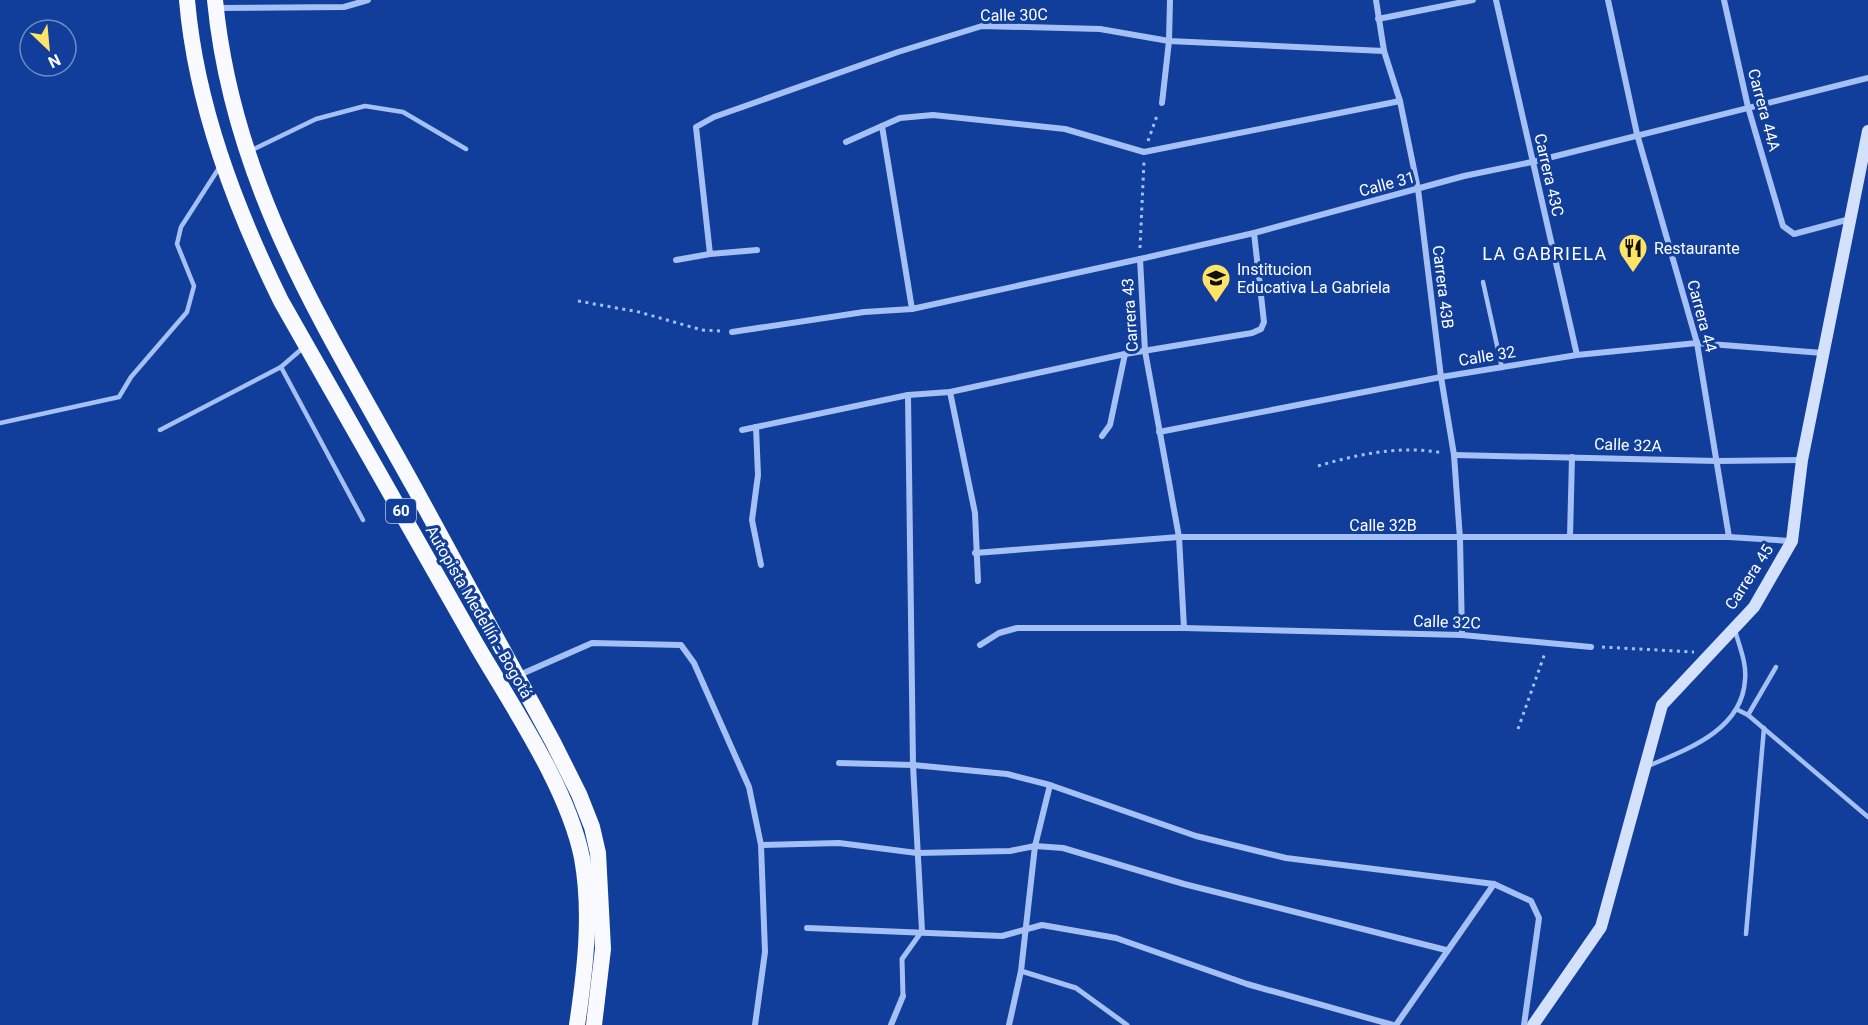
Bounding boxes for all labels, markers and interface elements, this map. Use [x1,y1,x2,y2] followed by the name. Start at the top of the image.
[980,5,1048,25] street label: Calle 30C
[18,18,78,78] north arrow
[45,50,64,72] text: N
[1744,67,1784,154] street label: Carrera 44A
[1530,132,1568,218] street label: Carrera 43C
[1357,167,1417,201] street label: Calle 31
[1617,232,1649,274] restaurant icon: Restaurante
[1654,239,1740,258] place label: Restaurante
[1482,243,1608,264] district label: LA GABRIELA
[1428,244,1458,330] street label: Carrera 43B
[1237,260,1391,297] place label: Institucion Educativa La Gabriela
[1200,262,1232,304] school or university icon: Institucion Educativa La Gabriela
[1118,277,1142,353] street label: Carrera 43
[1683,278,1721,354] street label: Carrera 44
[1457,342,1517,370] street label: Calle 32
[1594,434,1663,456] street label: Calle 32A
[386,499,416,523] road number: 60
[1349,516,1417,535] street label: Calle 32B
[422,522,536,702] street label: Autopista Medellín - Bogotá
[1721,541,1777,613] street label: Carrera 45
[1413,611,1481,633] street label: Calle 32C

